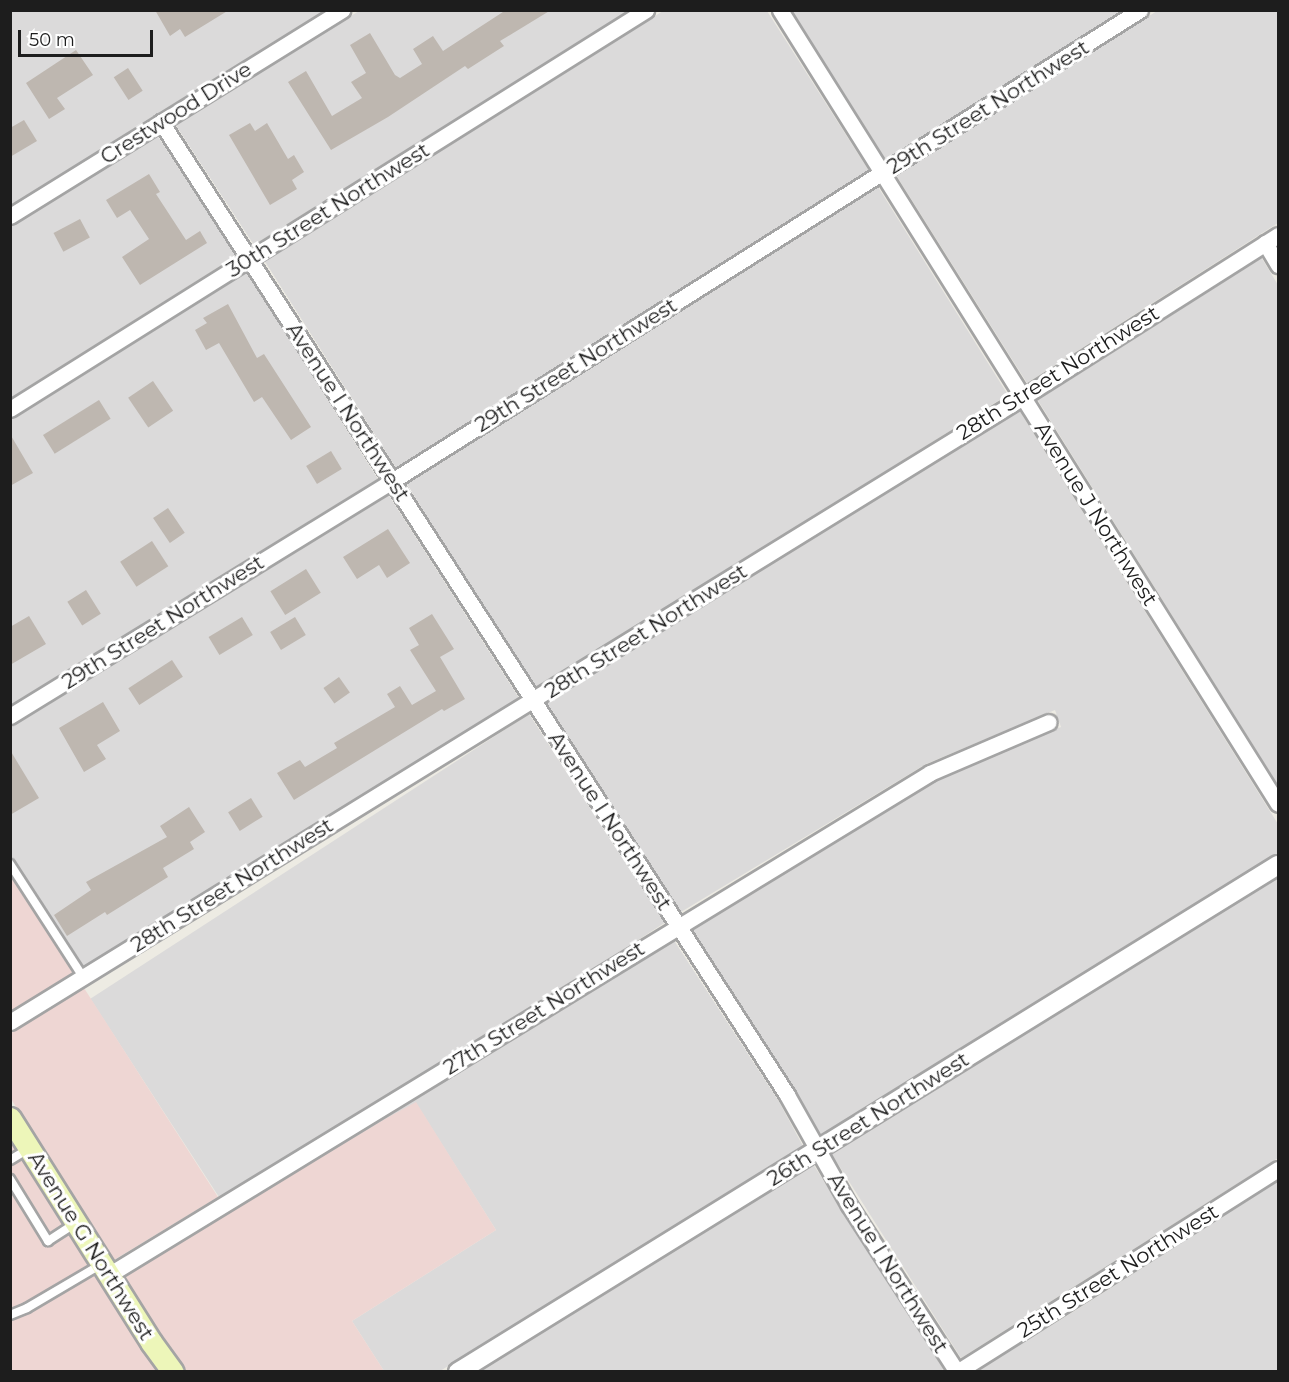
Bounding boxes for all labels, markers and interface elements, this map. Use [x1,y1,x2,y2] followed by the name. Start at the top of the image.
[21,18,156,56] scale bar
[29,29,75,51] text: 50 m
[882,35,1094,179] street label: 29th Street Northwest
[96,56,256,170] street label: Crestwood Drive
[222,137,434,283] street label: 30th Street Northwest
[470,293,682,437] street label: 29th Street Northwest
[952,300,1164,446] street label: 28th Street Northwest
[281,318,415,506] street label: Avenue I Northwest
[1029,417,1163,611] street label: Avenue J Northwest
[57,550,269,694] street label: 29th Street Northwest
[540,558,752,704] street label: 28th Street Northwest
[543,727,677,915] street label: Avenue I Northwest
[126,812,338,958] street label: 28th Street Northwest
[439,936,649,1080] street label: 27th Street Northwest
[763,1047,973,1191] street label: 26th Street Northwest
[23,1147,159,1345] street label: Avenue G Northwest
[822,1168,954,1358] street label: Avenue I Northwest
[1013,1199,1223,1343] street label: 25th Street Northwest

